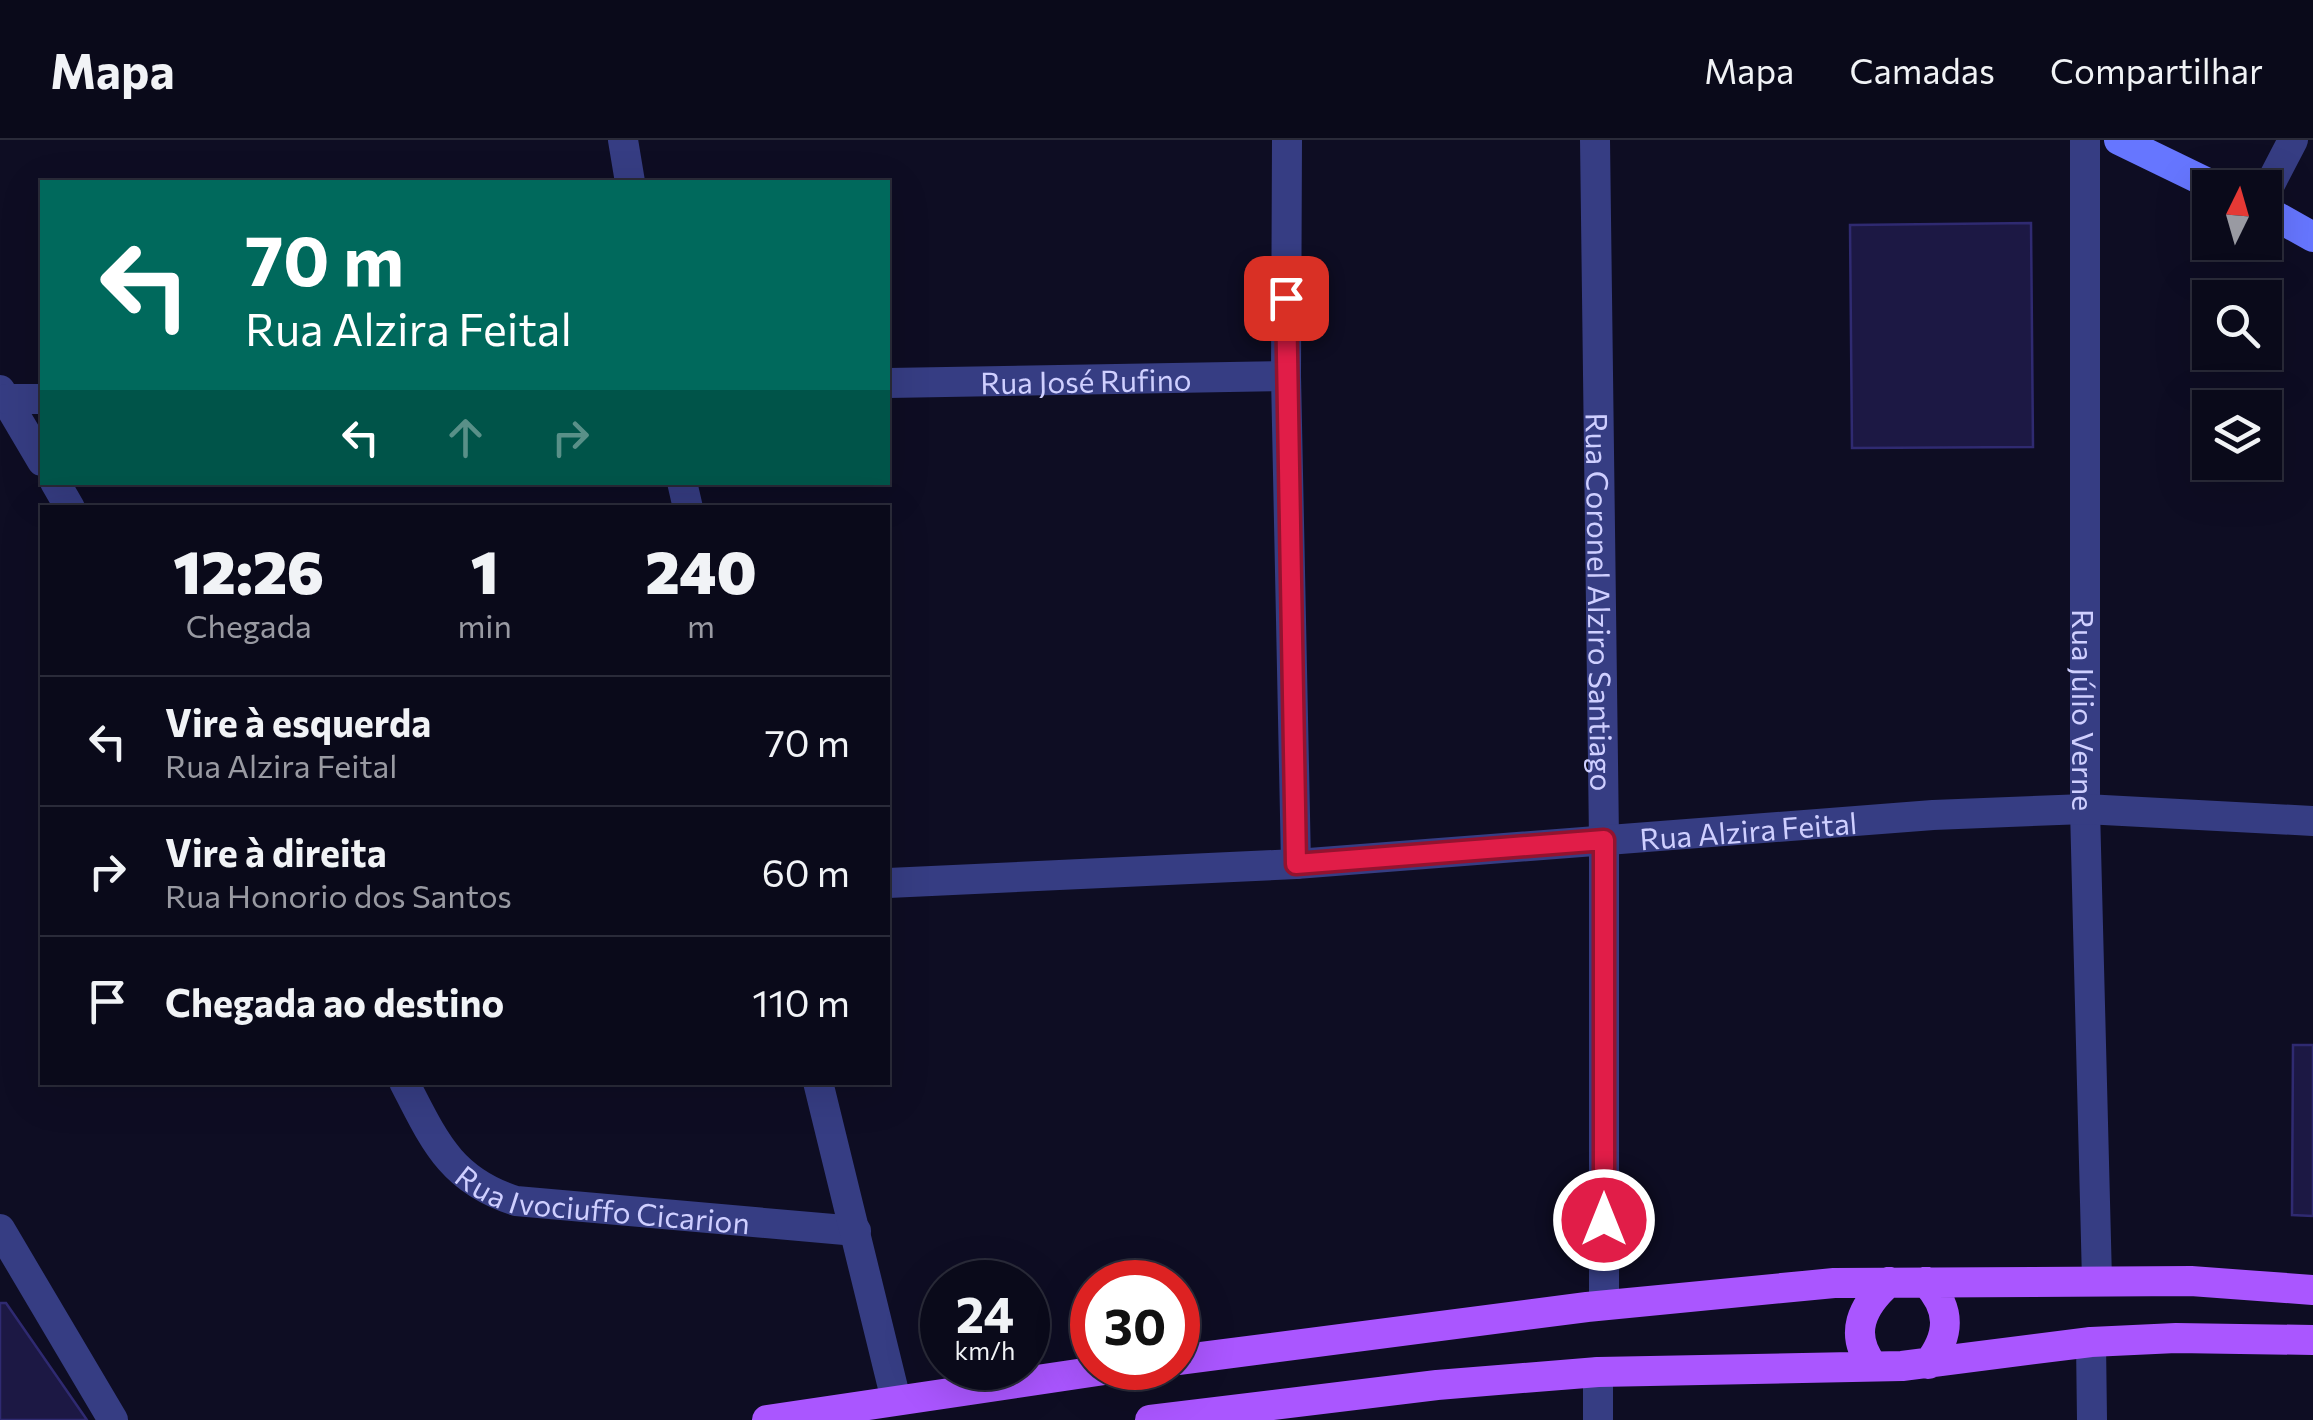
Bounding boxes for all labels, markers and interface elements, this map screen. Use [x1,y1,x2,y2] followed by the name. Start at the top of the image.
[50,40,175,99] text: Mapa
[1704,48,1794,91] text: Mapa
[1849,48,1995,91] text: Camadas
[2050,48,2263,91] text: Compartilhar
[2192,170,2282,260] north arrow
[2192,170,2282,480] map controls
[245,215,404,300] text: 70 m
[80,220,210,350] icon: left
[1244,256,1329,341] pin
[1259,271,1314,326] icon: arrive
[2192,280,2282,370] button: search
[245,300,572,355] text: Rua Alzira Feital
[980,359,1192,400] street label: Rua José Rufino
[2192,390,2282,480] button: layers
[333,410,388,465] icon: left
[438,410,493,465] icon: ahead
[543,410,598,465] icon: right
[1580,412,1622,792] street label: Rua Coronel Alziro Santiago
[173,533,324,606] text: 12:26
[471,533,499,606] text: 1
[645,533,757,606] text: 240
[186,605,312,645] text: Chegada
[457,605,512,645] text: min
[687,605,715,645] text: m
[2067,609,2104,811] street label: Rua Júlio Verne
[165,698,431,745] text: Vire à esquerda
[80,714,135,769] icon: left
[765,718,850,765] text: 70 m
[165,745,397,785] text: Rua Alzira Feital
[1638,802,1858,856] street label: Rua Alzira Feital
[165,828,387,875] text: Vire à direita
[80,844,135,899] icon: right
[762,848,850,895] text: 60 m
[165,875,512,915] text: Rua Honorio dos Santos
[80,974,135,1029] icon: arrive
[165,978,504,1025] text: Chegada ao destino
[752,978,850,1025] text: 110 m
[449,1156,752,1240] street label: Rua Ivociuffo Cicarion
[1552,1168,1656,1272] position arrow
[1070,1260,1200,1390] speed limit sign: 30
[956,1282,1014,1343] text: 24
[955,1335,1015,1365] text: km/h

